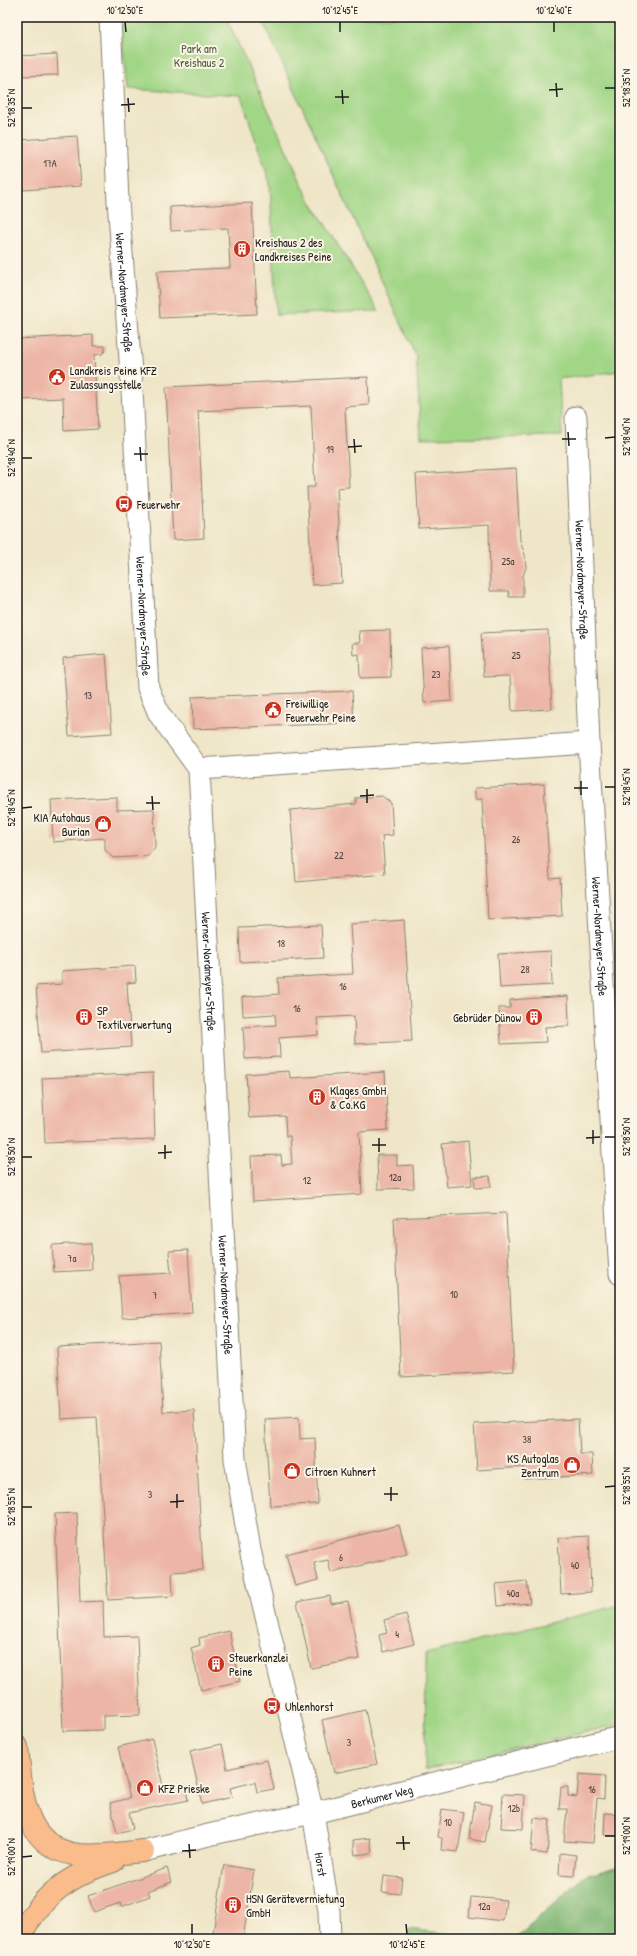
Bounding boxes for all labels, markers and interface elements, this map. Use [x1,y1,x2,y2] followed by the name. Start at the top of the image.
[107,4,144,17] text: 10°12'50"E
[322,4,358,17] text: 10°12'45"E
[536,4,573,17] text: 10°12'40"E
[174,40,225,71] park label: Park am Kreishaus 2
[620,69,633,107] text: 52°18'35"N
[5,89,18,127] text: 52°18'35"N
[43,157,57,170] house number: 17A
[112,232,138,353] street label: Werner-Nordmeyer-Straße
[255,234,332,265] place label: Kreishaus 2 des Landkreises Peine
[232,239,252,259] building icon: Kreishaus 2 des Landkreises Peine
[70,362,157,393] place label: Landkreis Peine KFZ Zulassungsstelle
[47,367,67,387] public building icon: Landkreis Peine KFZ Zulassungsstelle
[620,418,633,456] text: 52°18'40"N
[5,439,18,477] text: 52°18'40"N
[326,443,334,456] house number: 19
[114,494,134,514] bus stop icon: Feuerwehr
[136,496,181,513] place label: Feuerwehr
[572,520,593,640] street label: Werner-Nordmeyer-Straße
[502,555,514,568] house number: 25a
[132,556,156,676] street label: Werner-Nordmeyer-Straße
[512,649,521,662] house number: 25
[431,668,441,681] house number: 23
[84,689,93,702] house number: 13
[285,695,356,726] place label: Freiwillige Feuerwehr Peine
[263,700,283,720] public building icon: Freiwillige Feuerwehr Peine
[620,768,633,806] text: 52°18'45"N
[5,789,18,827] text: 52°18'45"N
[34,809,90,840] place label: KIA Autohaus Burian
[93,814,113,834] shop icon: KIA Autohaus Burian
[512,833,520,846] house number: 26
[334,849,344,862] house number: 22
[588,876,612,997] street label: Werner-Nordmeyer-Straße
[198,911,221,1032] street label: Werner-Nordmeyer-Straße
[277,937,285,950] house number: 18
[520,963,530,976] house number: 28
[339,980,347,993] house number: 16
[97,1002,172,1033] place label: SP Textilverwertung
[293,1002,301,1015] house number: 16
[74,1007,94,1027] building icon: SP Textilverwertung
[524,1007,544,1027] building icon: Gebrüder Dünow
[453,1009,521,1026] place label: Gebrüder Dünow
[330,1082,387,1113] place label: Klages GmbH & Co.KG
[307,1087,327,1107] building icon: Klages GmbH & Co.KG
[620,1118,633,1156] text: 52°18'50"N
[5,1138,18,1176] text: 52°18'50"N
[389,1171,401,1184] house number: 12a
[303,1174,311,1187] house number: 12
[215,1235,238,1355] street label: Werner-Nordmeyer-Straße
[68,1252,77,1265] house number: 7a
[450,1288,459,1301] house number: 10
[153,1289,158,1302] house number: 7
[523,1433,531,1446] house number: 38
[507,1450,559,1481] place label: KS Autoglas Zentrum
[562,1455,582,1475] shop icon: KS Autoglas Zentrum
[282,1461,302,1481] shop icon: Citroen Kuhnert
[305,1463,377,1480] place label: Citroen Kuhnert
[620,1467,633,1505] text: 52°18'55"N
[5,1488,18,1526] text: 52°18'55"N
[148,1488,153,1501] house number: 3
[339,1551,343,1564] house number: 6
[571,1559,580,1572] house number: 40
[507,1587,519,1600] house number: 40a
[395,1628,399,1641] house number: 4
[229,1649,289,1680] place label: Steuerkanzlei Peine
[206,1654,226,1674] building icon: Steuerkanzlei Peine
[262,1696,282,1716] bus stop icon: Uhlenhorst
[285,1698,334,1715] place label: Uhlenhorst
[347,1736,352,1749] house number: 3
[135,1778,155,1798] shop icon: KFZ Prieske
[158,1780,210,1797] place label: KFZ Prieske
[349,1780,414,1812] street label: Berkumer Weg
[588,1783,596,1796] house number: 16
[508,1802,520,1815] house number: 12b
[444,1816,453,1829] house number: 10
[620,1817,633,1855] text: 52°19'00"N
[5,1838,18,1876] text: 52°19'00"N
[311,1851,332,1878] street label: Horst
[246,1890,345,1921] place label: HSN Gerätevermietung GmbH
[223,1895,243,1915] building icon: HSN Gerätevermietung GmbH
[478,1900,490,1913] house number: 12a
[174,1938,211,1951] text: 10°12'50"E
[389,1938,425,1951] text: 10°12'45"E

